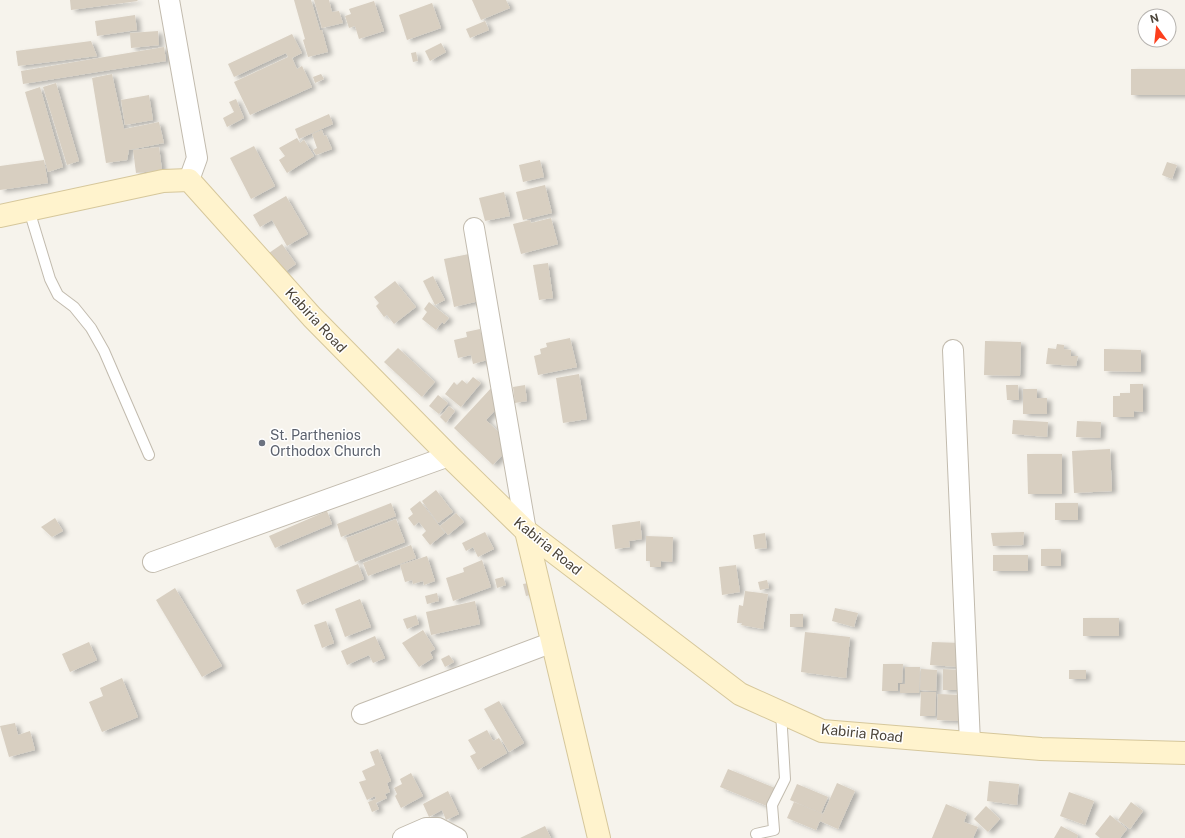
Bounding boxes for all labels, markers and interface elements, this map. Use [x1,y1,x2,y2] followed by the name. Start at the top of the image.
[1137,8,1177,48] north arrow
[1149,11,1160,25] text: N
[282,284,350,356] street label: Kabiria Road
[270,427,381,459] place label: St. Parthenios Orthodox Church
[257,438,267,448] marker: St. Parthenios Orthodox Church
[511,514,585,578] street label: Kabiria Road
[820,721,904,745] street label: Kabiria Road

